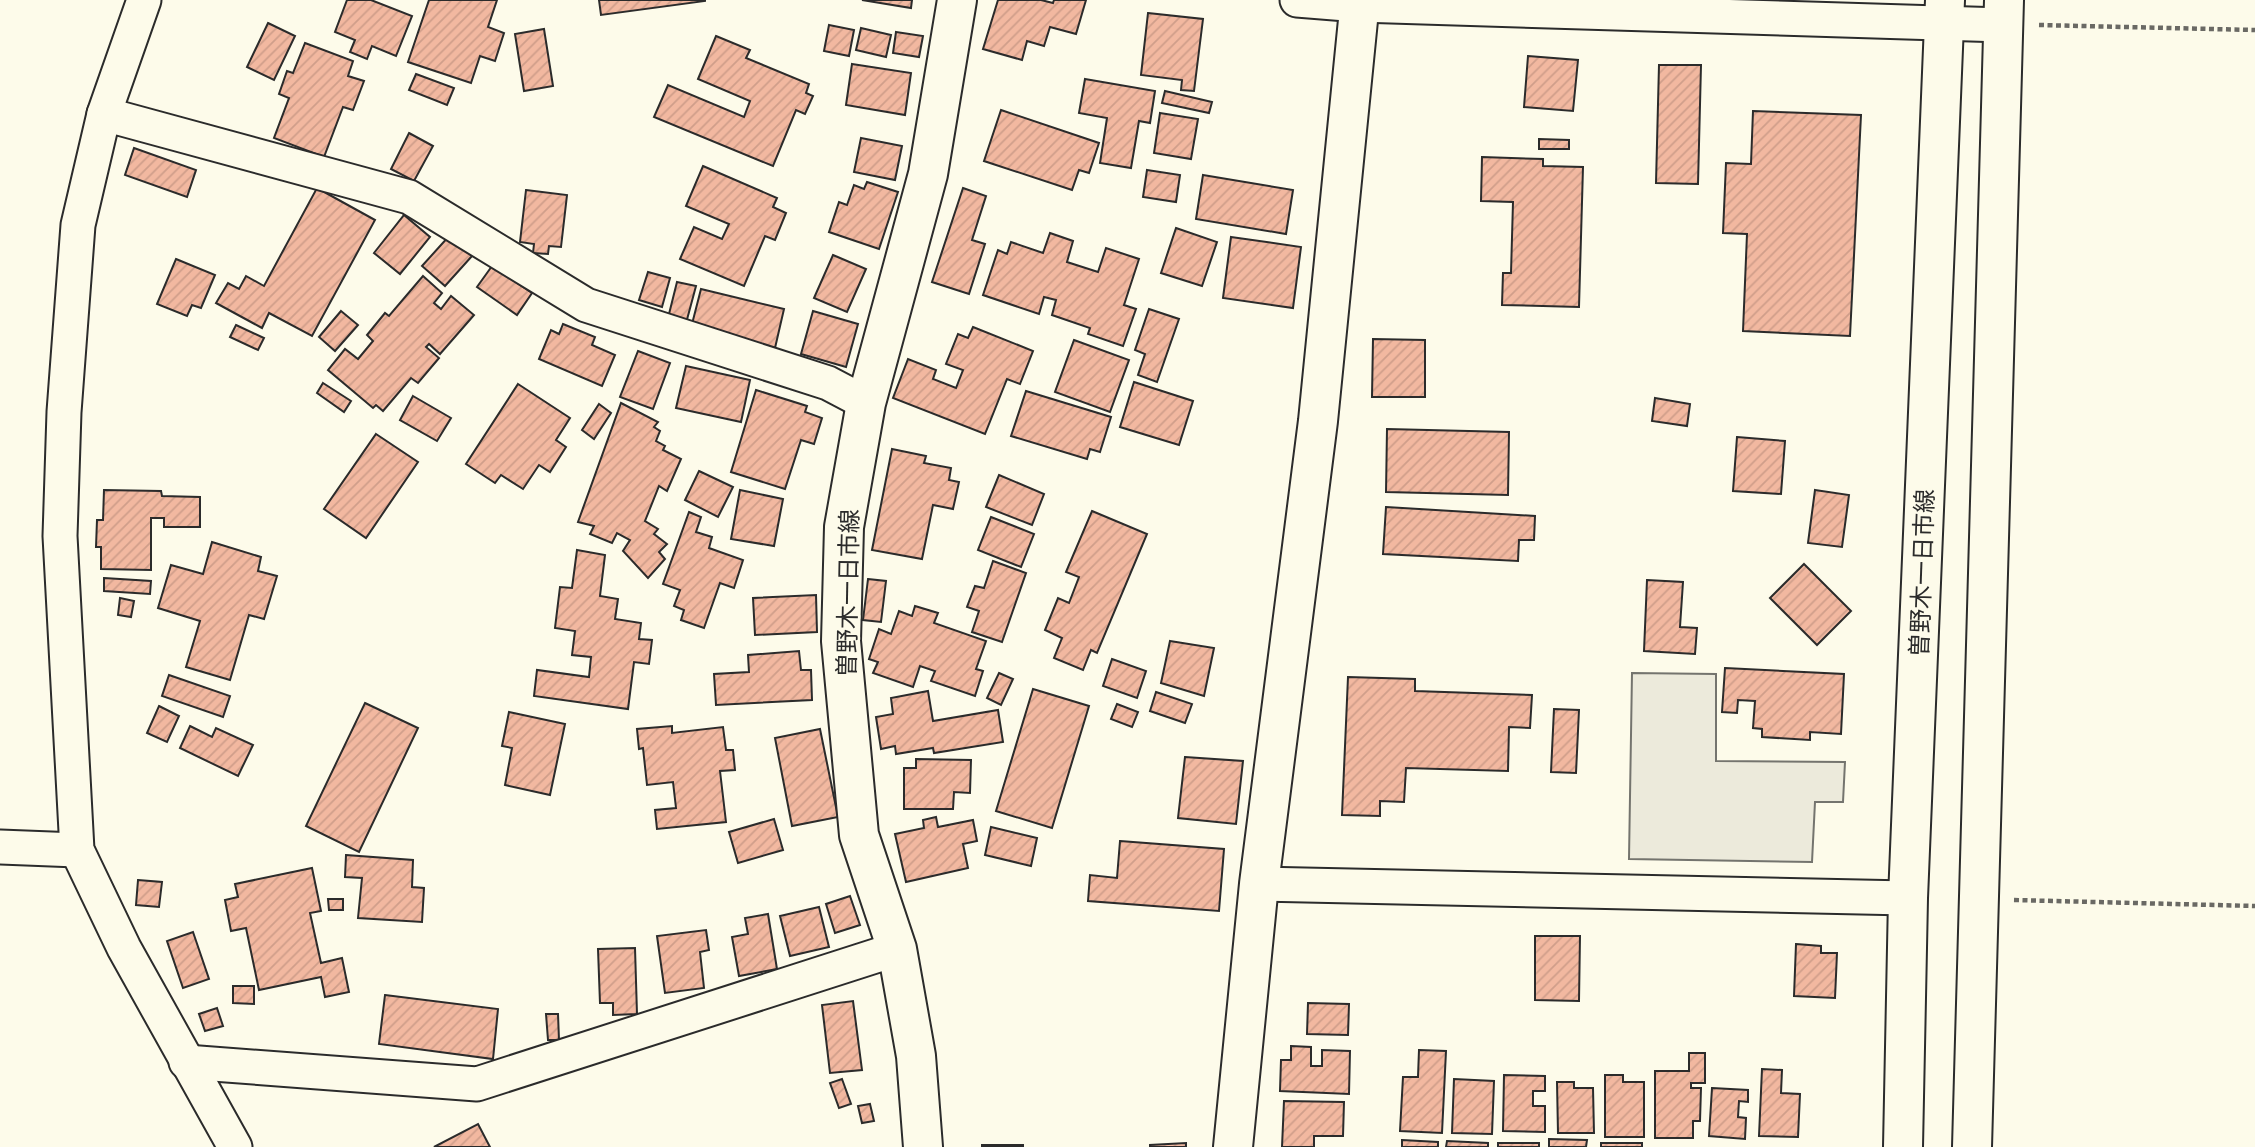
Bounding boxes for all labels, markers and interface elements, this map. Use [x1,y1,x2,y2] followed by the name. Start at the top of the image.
[1902,488,1940,658] street label: 曽野木一日市線
[829,509,865,677] street label: 曽野木一日市線

